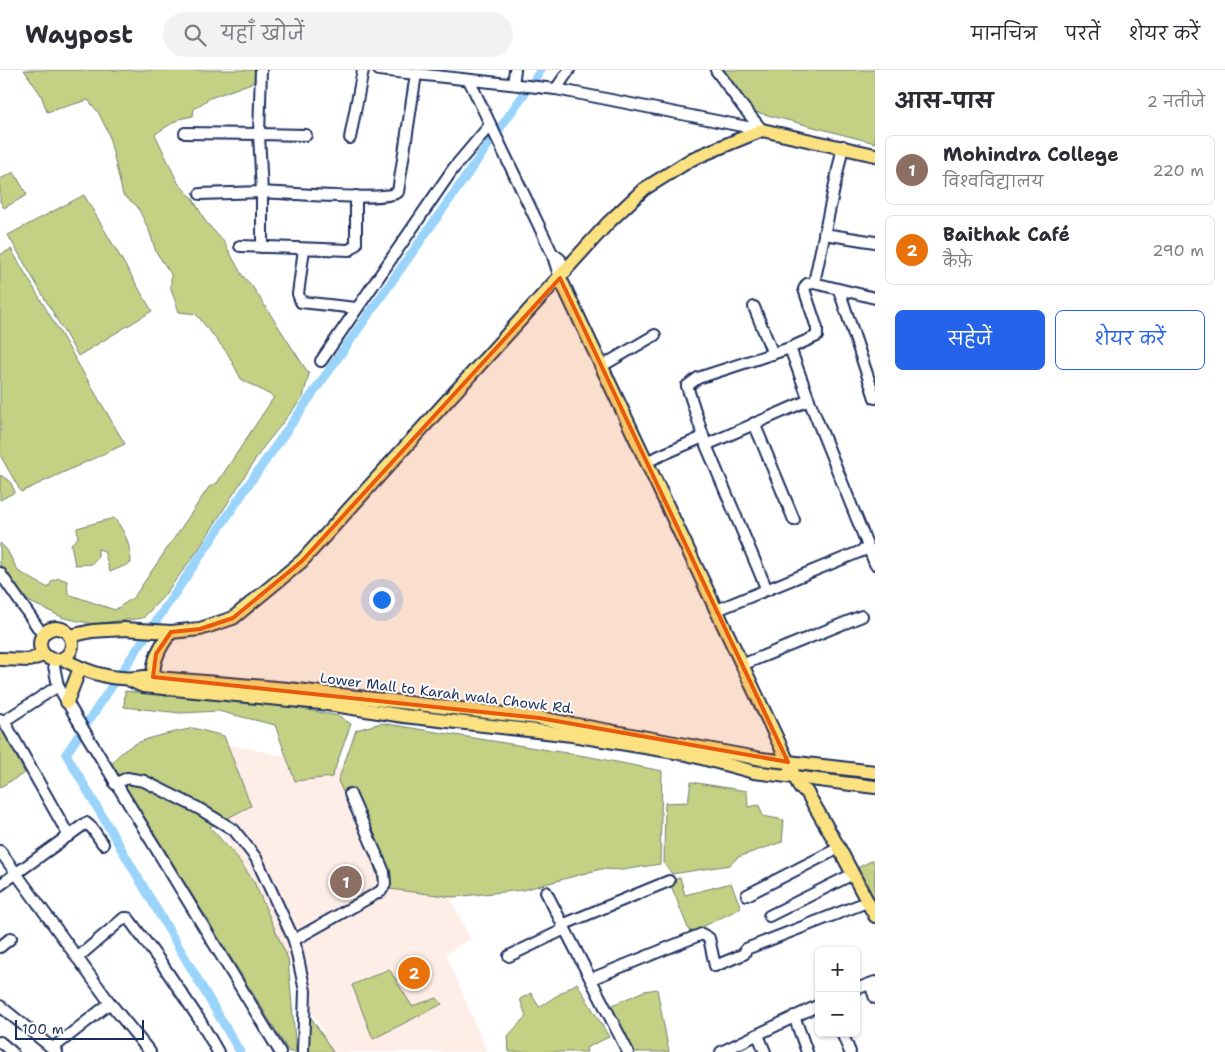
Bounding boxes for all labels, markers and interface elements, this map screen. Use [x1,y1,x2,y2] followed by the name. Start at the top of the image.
[163,12,513,57] search box
[25,19,133,51] text: Waypost
[181,21,209,49] icon: search
[221,21,304,46] text: यहाँ खोजें
[971,22,1037,46] text: मानचित्र
[1065,22,1100,46] text: परतें
[1128,22,1200,46] text: शेयर करें
[895,87,993,115] text: आस-पास
[1147,91,1205,112] text: 2 नतीजे
[943,142,1119,167] text: Mohindra College
[908,160,916,181] text: 1
[1152,160,1204,181] text: 220 m
[943,171,1043,192] text: विश्वविद्यालय
[943,222,1070,247] text: Baithak Café
[906,240,918,261] text: 2
[1152,240,1204,261] text: 290 m
[943,251,972,272] text: कैफ़े
[895,310,1045,370] button: सहेजें
[1055,310,1205,370] button: शेयर करें
[369,587,395,613] your location
[319,668,575,718] street label: Lower Mall to Karah wala Chowk Rd.
[330,863,362,901] pin: 1
[815,947,860,1037] map controls
[815,947,860,992] button: +
[398,954,430,992] pin: 2
[815,992,860,1037] button: −
[15,1017,144,1040] scale bar
[22,1020,64,1038] text: 100 m

